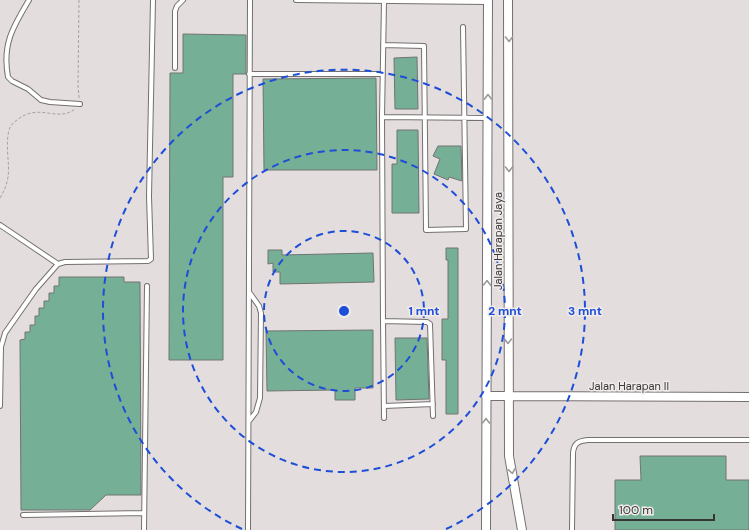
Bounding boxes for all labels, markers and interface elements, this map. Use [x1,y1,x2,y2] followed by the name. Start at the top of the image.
[505,36,513,42] one-way arrow
[484,94,493,100] one-way arrow
[505,166,514,172] one-way arrow
[491,192,505,290] street label: Jalan Harapan Jaya
[483,280,491,286] one-way arrow
[408,303,440,319] text: 1 mnt
[488,303,522,319] text: 2 mnt
[568,303,602,319] text: 3 mnt
[337,304,351,318] centre of rings
[504,338,512,344] one-way arrow
[589,379,669,393] street label: Jalan Harapan II
[482,418,490,424] one-way arrow
[507,468,516,474] one-way arrow
[613,496,714,522] scale bar
[619,502,653,518] text: 100 m

